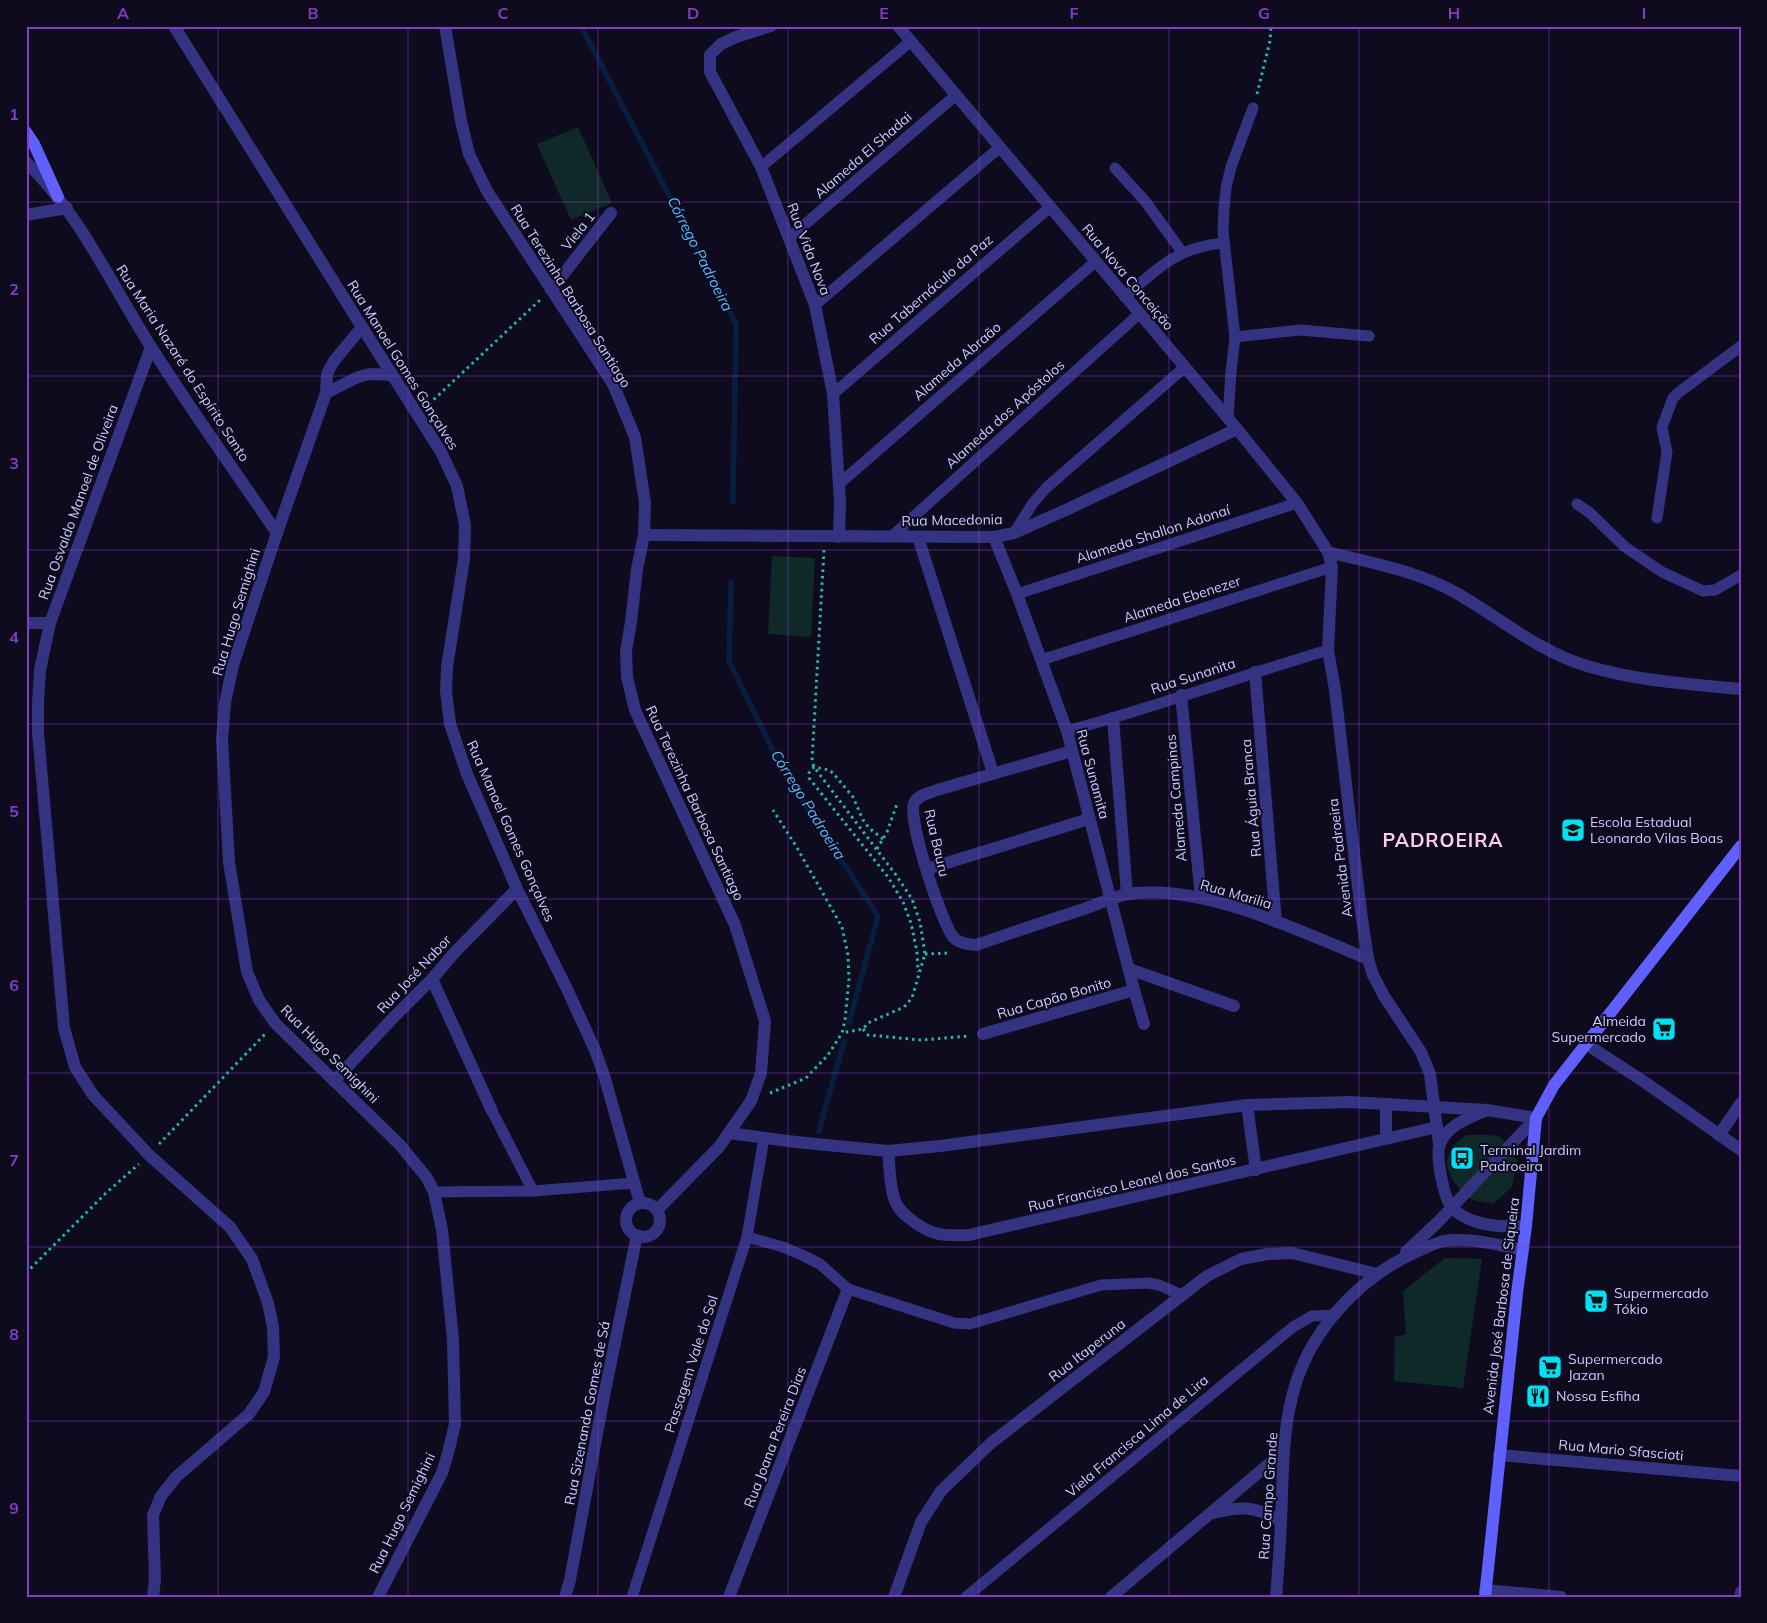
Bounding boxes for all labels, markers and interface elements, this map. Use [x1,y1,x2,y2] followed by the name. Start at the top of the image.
[117,3,129,23] text: A
[307,3,319,23] text: B
[498,3,509,23] text: C
[687,3,699,23] text: D
[879,3,889,23] text: E
[1069,3,1079,23] text: F
[1258,3,1270,23] text: G
[1448,3,1460,23] text: H
[1642,3,1646,23] text: I
[9,104,19,124] text: 1
[811,108,915,202] street label: Alameda El Shadai
[663,193,738,314] water label: Córrego Padroeira
[783,200,835,298] street label: Rua Vida Nova
[507,201,635,391] street label: Rua Terezinha Barbosa Santiago
[557,208,599,254] street label: Viela 1
[1078,220,1178,334] street label: Rua Nova Conceição
[865,230,997,348] street label: Rua Tabernáculo da Paz
[112,261,254,465] street label: Rua Maria Nazaré do Espírito Santo
[343,277,463,453] street label: Rua Manoel Gomes Gonçalves
[9,279,19,299] text: 2
[909,318,1005,404] street label: Alameda Abraão
[942,356,1068,472] street label: Alameda dos Apóstolos
[34,402,122,602] street label: Rua Osvaldo Manoel de Oliveira
[9,453,19,473] text: 3
[1074,500,1233,567] street label: Alameda Shallon Adonaí
[901,510,1003,530] street label: Rua Macedonia
[208,546,264,678] street label: Rua Hugo Semighini
[1121,571,1244,626] street label: Alameda Ebenezer
[9,627,19,647] text: 4
[1148,654,1238,698] street label: Rua Sunanita
[642,703,748,903] street label: Rua Terezinha Barbosa Santiago
[1072,727,1114,821] street label: Rua Sunamita
[1161,734,1191,862] street label: Alameda Campinas
[463,737,559,925] street label: Rua Manoel Gomes Gonçalves
[1237,738,1265,858] street label: Rua Águia Branca
[767,746,850,863] water label: Córrego Padroeira
[1324,797,1356,919] street label: Avenida Padroeira
[9,801,19,821] text: 5
[920,807,954,879] street label: Rua Bauru
[1590,813,1723,847] place label: Escola Estadual Leonardo Vilas Boas
[1560,817,1586,843] school or university icon: Escola Estadual Leonardo Vilas Boas
[1382,828,1504,852] district label: PADROEIRA
[1198,875,1274,913] street label: Rua Marilia
[373,930,456,1017] street label: Rua José Nabor
[995,973,1113,1023] street label: Rua Capão Bonito
[9,975,19,995] text: 6
[277,1001,383,1107] street label: Rua Hugo Semighini
[1552,1012,1646,1046] place label: Almeida Supermercado
[1651,1016,1677,1042] supermarket icon: Almeida Supermercado
[1480,1141,1581,1175] place label: Terminal Jardim Padroeira
[1449,1145,1475,1171] bus stop icon: Terminal Jardim Padroeira
[9,1150,19,1170] text: 7
[1026,1150,1238,1216] street label: Rua Francisco Leonel dos Santos
[1479,1196,1523,1416] street label: Avenida José Barbosa de Siqueira
[1614,1284,1708,1318] place label: Supermercado Tókio
[1583,1288,1609,1314] supermarket icon: Supermercado Tókio
[660,1293,722,1435] street label: Passagem Vale do Sol
[1045,1314,1129,1386] street label: Rua Itaperuna
[560,1320,614,1506] street label: Rua Sizenando Gomes de Sá
[9,1324,19,1344] text: 8
[1568,1350,1662,1384] place label: Supermercado Jazan
[1537,1354,1563,1380] supermarket icon: Supermercado Jazan
[740,1364,810,1510] street label: Rua Joana Pereira Dias
[1062,1371,1212,1501] street label: Viela Francisca Lima de Lira
[1525,1383,1551,1409] restaurant icon: Nossa Esfiha
[1556,1387,1640,1405] place label: Nossa Esfiha
[1255,1432,1281,1560] street label: Rua Campo Grande
[1558,1436,1684,1464] street label: Rua Mario Sfascioti
[365,1450,439,1576] street label: Rua Hugo Semighini
[9,1498,19,1518] text: 9

